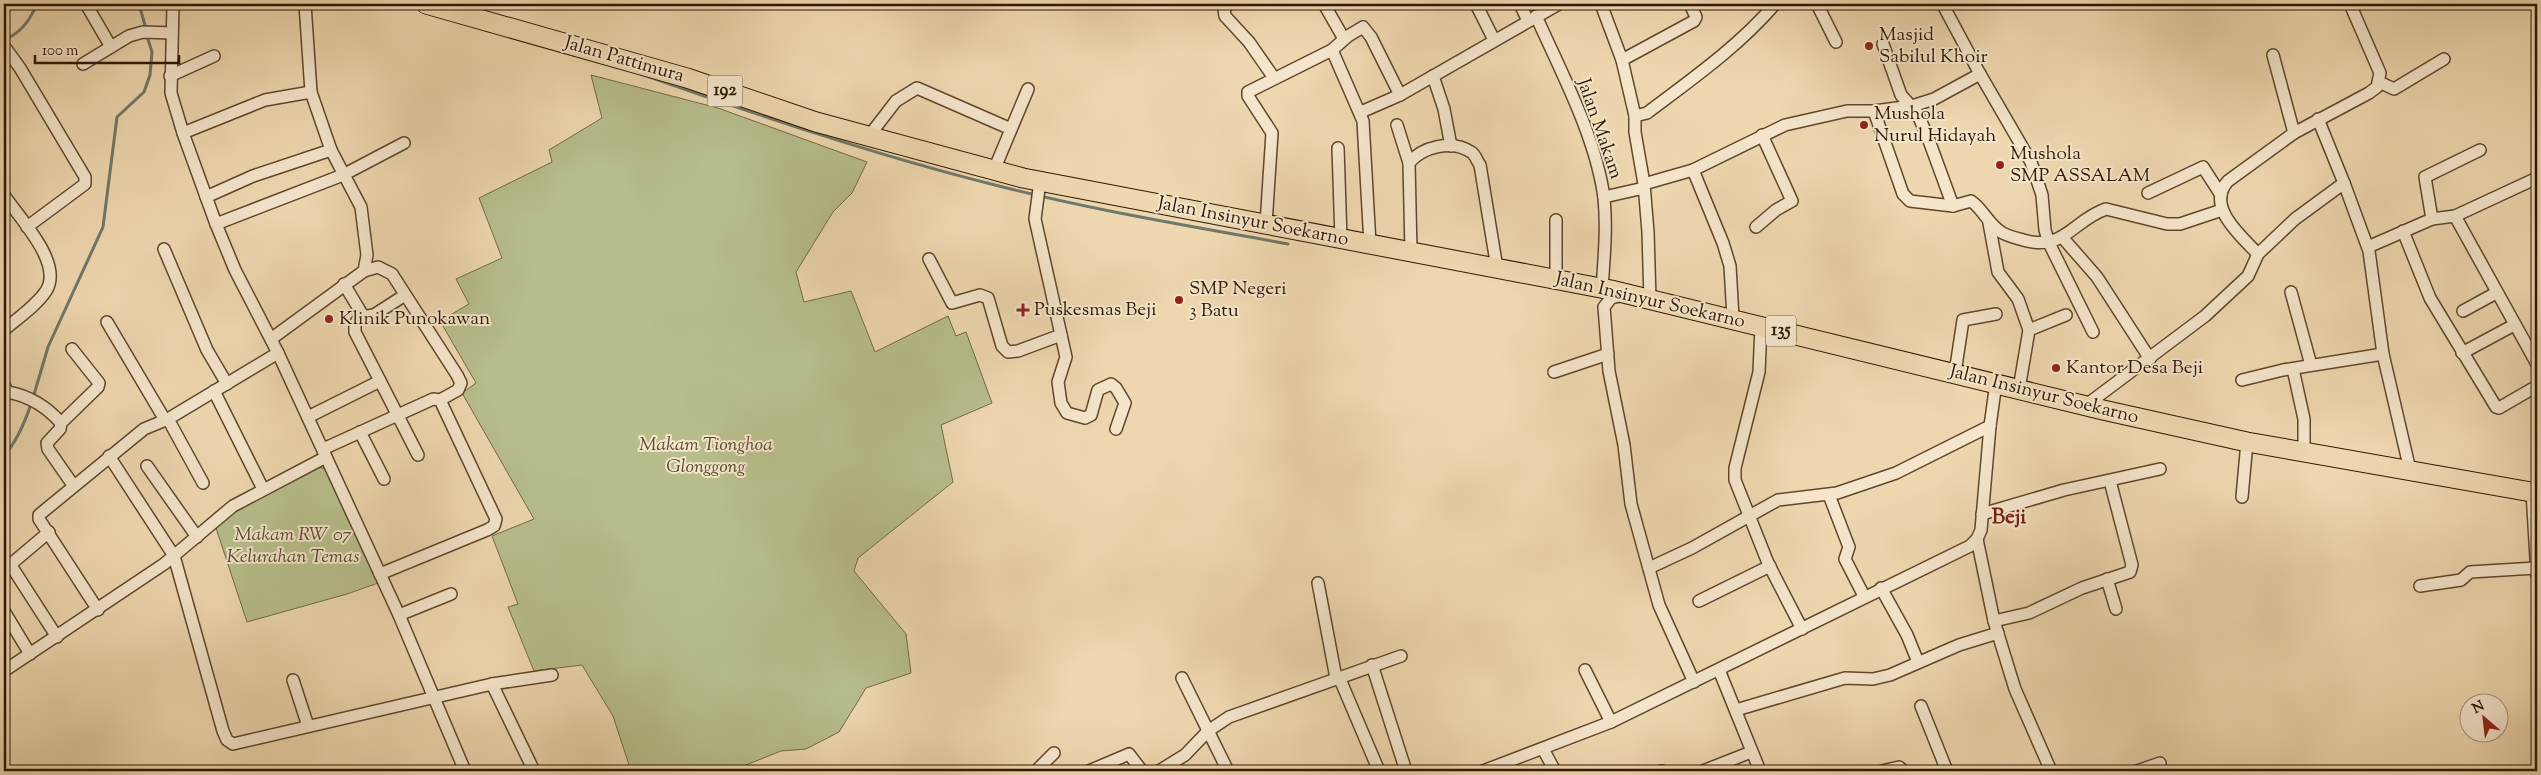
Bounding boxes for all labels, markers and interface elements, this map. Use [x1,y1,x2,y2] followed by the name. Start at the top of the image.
[1879,22,1988,71] place label: Masjid Sabilul Khoir
[560,30,687,90] street label: Jalan Pattimura
[35,32,179,64] scale bar
[1863,40,1875,52] marker: Masjid Sabilul Khoir
[42,41,79,62] text: 100 m
[1569,74,1629,183] street label: Jalan Makam
[708,76,742,106] road number: 192
[1874,101,1996,150] place label: Mushola Nurul Hidayah
[1858,119,1870,131] marker: Mushola Nurul Hidayah
[2010,141,2151,190] place label: Mushola SMP ASSALAM
[1994,159,2006,171] marker: Mushola SMP ASSALAM
[1154,190,1351,254] street label: Jalan Insinyur Soekarno
[1551,266,1748,336] street label: Jalan Insinyur Soekarno
[1189,276,1287,325] place label: SMP Negeri 3 Batu
[1173,294,1185,306] marker: SMP Negeri 3 Batu
[1034,297,1157,324] place label: Puskesmas Beji
[1016,303,1030,317] marker: Puskesmas Beji
[339,306,490,333] place label: Klinik Punokawan
[323,313,335,325] marker: Klinik Punokawan
[1766,316,1796,346] road number: 135
[2066,355,2203,382] place label: Kantor Desa Beji
[1946,358,2141,432] street label: Jalan Insinyur Soekarno
[2050,362,2062,374] marker: Kantor Desa Beji
[639,432,773,481] park label: Makam Tionghoa Glonggong
[1992,503,2026,533] district label: Beji
[226,522,360,571] park label: Makam RW 07 Kelurahan Temas
[2458,692,2508,742] north arrow
[2469,697,2488,720] text: N

